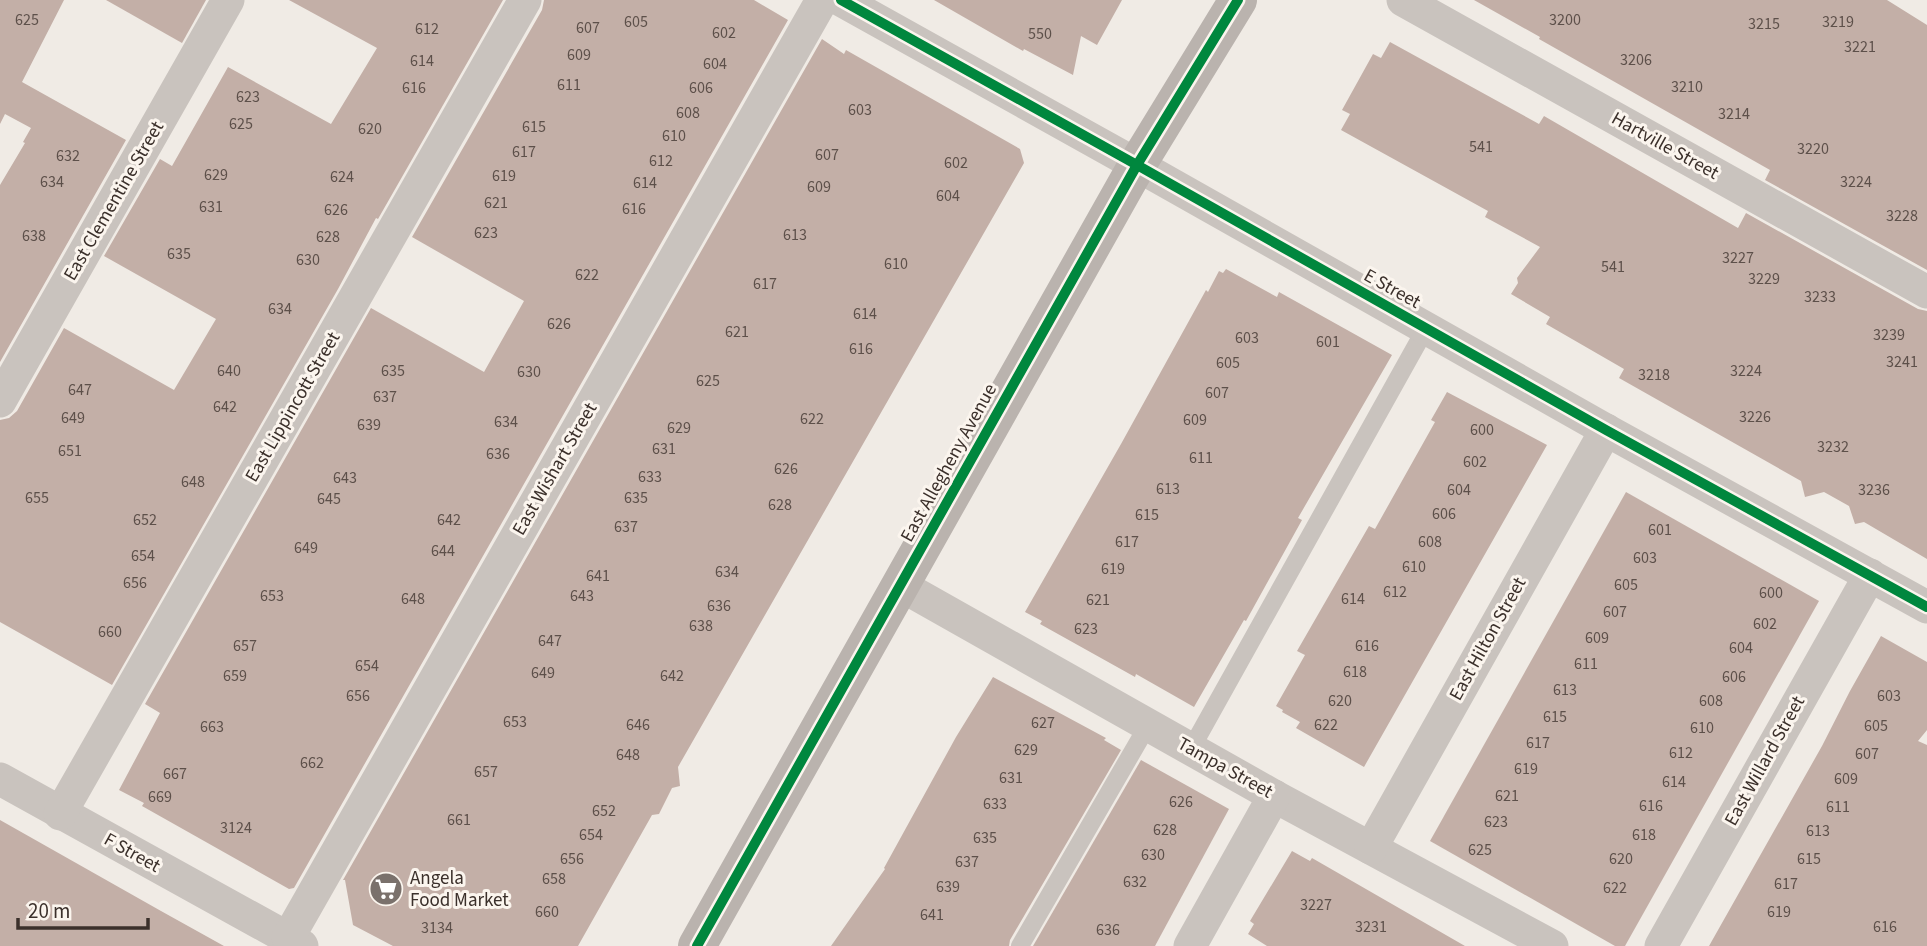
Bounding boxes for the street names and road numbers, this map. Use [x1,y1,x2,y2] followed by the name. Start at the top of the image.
[1606,105,1724,187] street label: Hartville Street
[57,116,171,286] street label: East Clementine Street
[1359,262,1426,316] street label: E Street
[239,326,347,487] street label: East Lippincott Street
[894,379,1004,547] street label: East Allegheny Avenue
[506,397,604,540] street label: East Wishart Street
[1443,572,1533,706] street label: East Hilton Street
[1718,691,1812,831] street label: East Willard Street
[1172,731,1278,806] street label: Tampa Street
[99,826,166,880] street label: F Street

